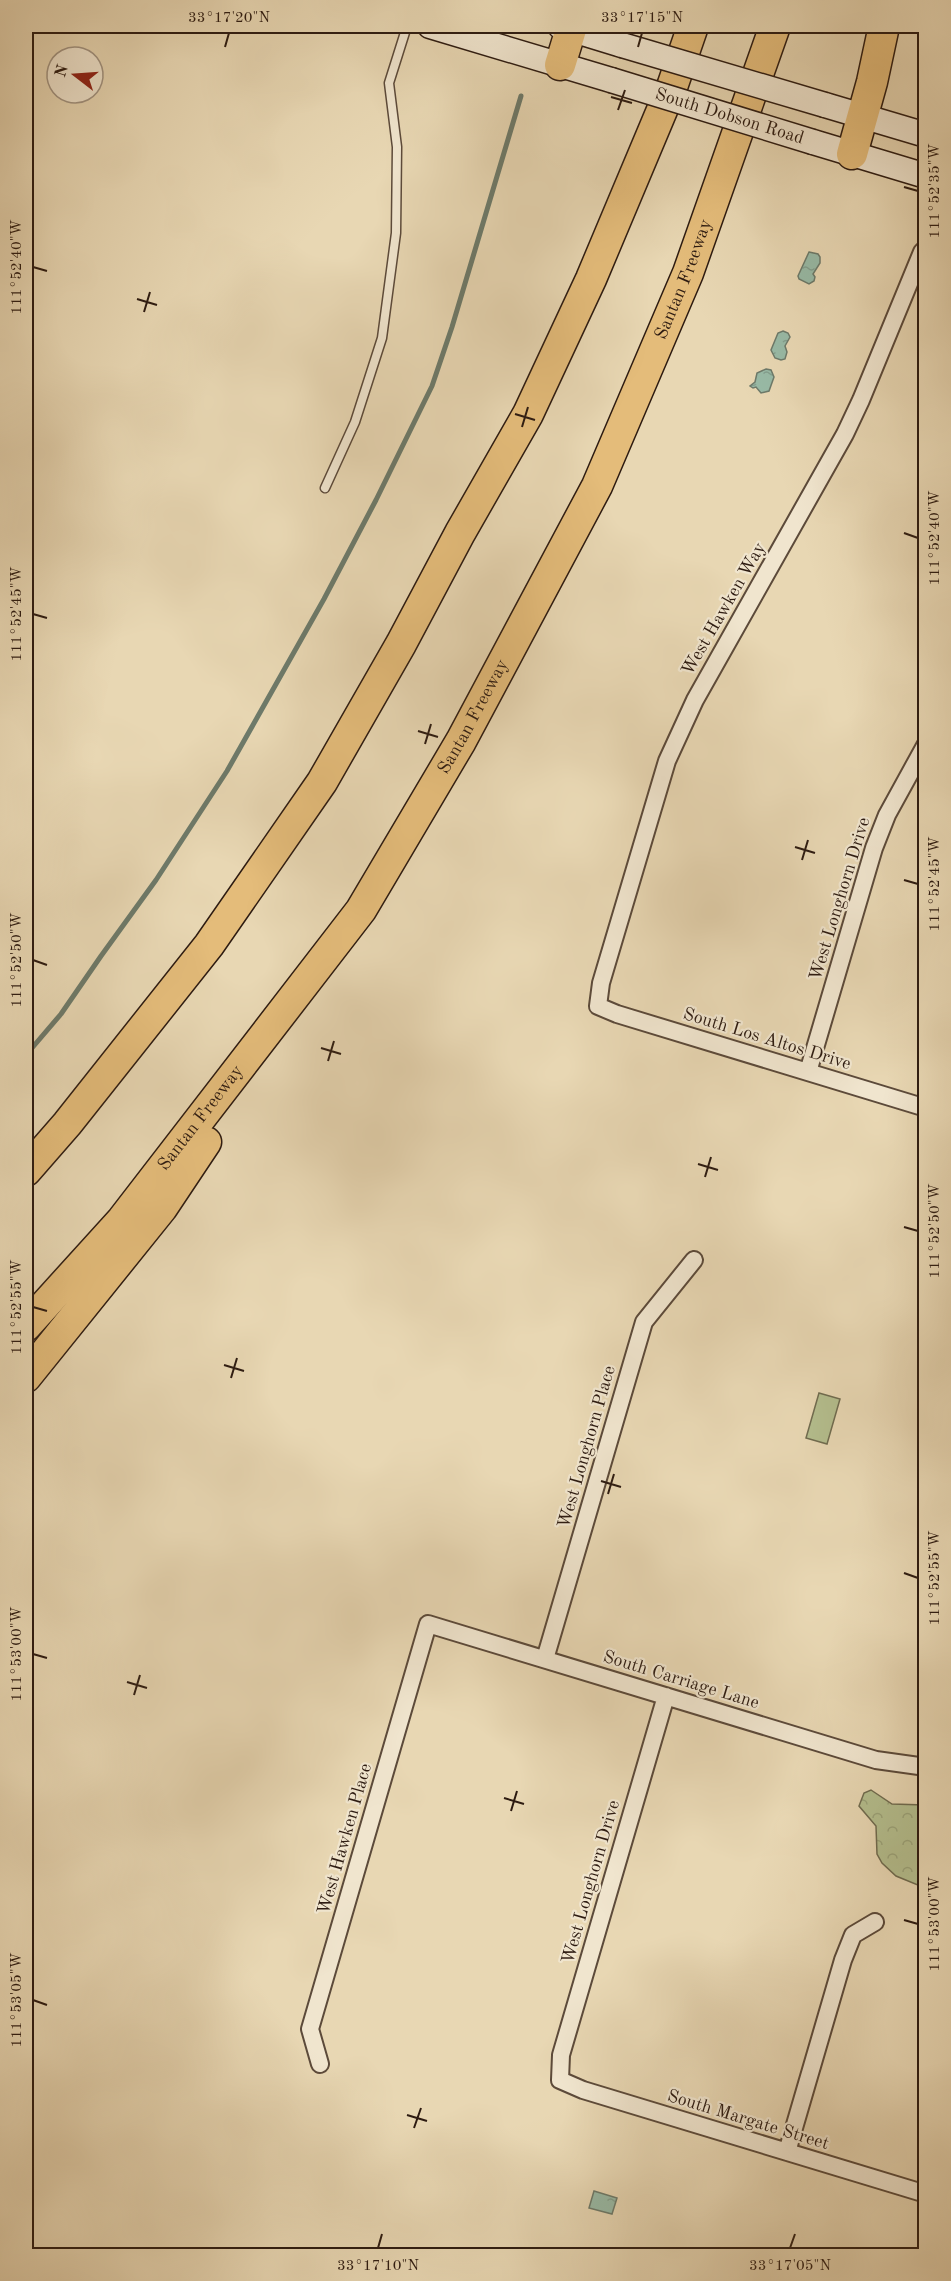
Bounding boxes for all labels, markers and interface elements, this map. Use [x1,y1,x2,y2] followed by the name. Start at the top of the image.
[188,11,270,26] text: 33°17'20"N
[601,11,683,26] text: 33°17'15"N
[45,45,105,105] north arrow
[53,62,72,79] text: N
[653,85,806,148] street label: South Dobson Road
[928,143,943,239] text: 111°52'35"W
[652,216,715,342] street label: Santan Freeway
[10,219,25,315] text: 111°52'40"W
[928,490,943,586] text: 111°52'40"W
[679,539,769,678] street label: West Hawken Way
[10,566,25,662] text: 111°52'45"W
[435,656,512,777] street label: Santan Freeway
[807,815,873,983] street label: West Longhorn Drive
[928,836,943,932] text: 111°52'45"W
[10,912,25,1008] text: 111°52'50"W
[681,1005,853,1073] street label: South Los Altos Drive
[155,1062,247,1174] street label: Santan Freeway
[928,1183,943,1279] text: 111°52'50"W
[10,1259,25,1355] text: 111°52'55"W
[555,1364,619,1530] street label: West Longhorn Place
[928,1530,943,1626] text: 111°52'55"W
[10,1606,25,1702] text: 111°53'00"W
[601,1648,761,1712] street label: South Carriage Lane
[315,1762,375,1916] street label: West Hawken Place
[559,1798,623,1966] street label: West Longhorn Drive
[928,1876,943,1972] text: 111°53'00"W
[10,1952,25,2048] text: 111°53'05"W
[665,2087,831,2153] street label: South Margate Street
[337,2259,419,2274] text: 33°17'10"N
[749,2259,831,2274] text: 33°17'05"N

